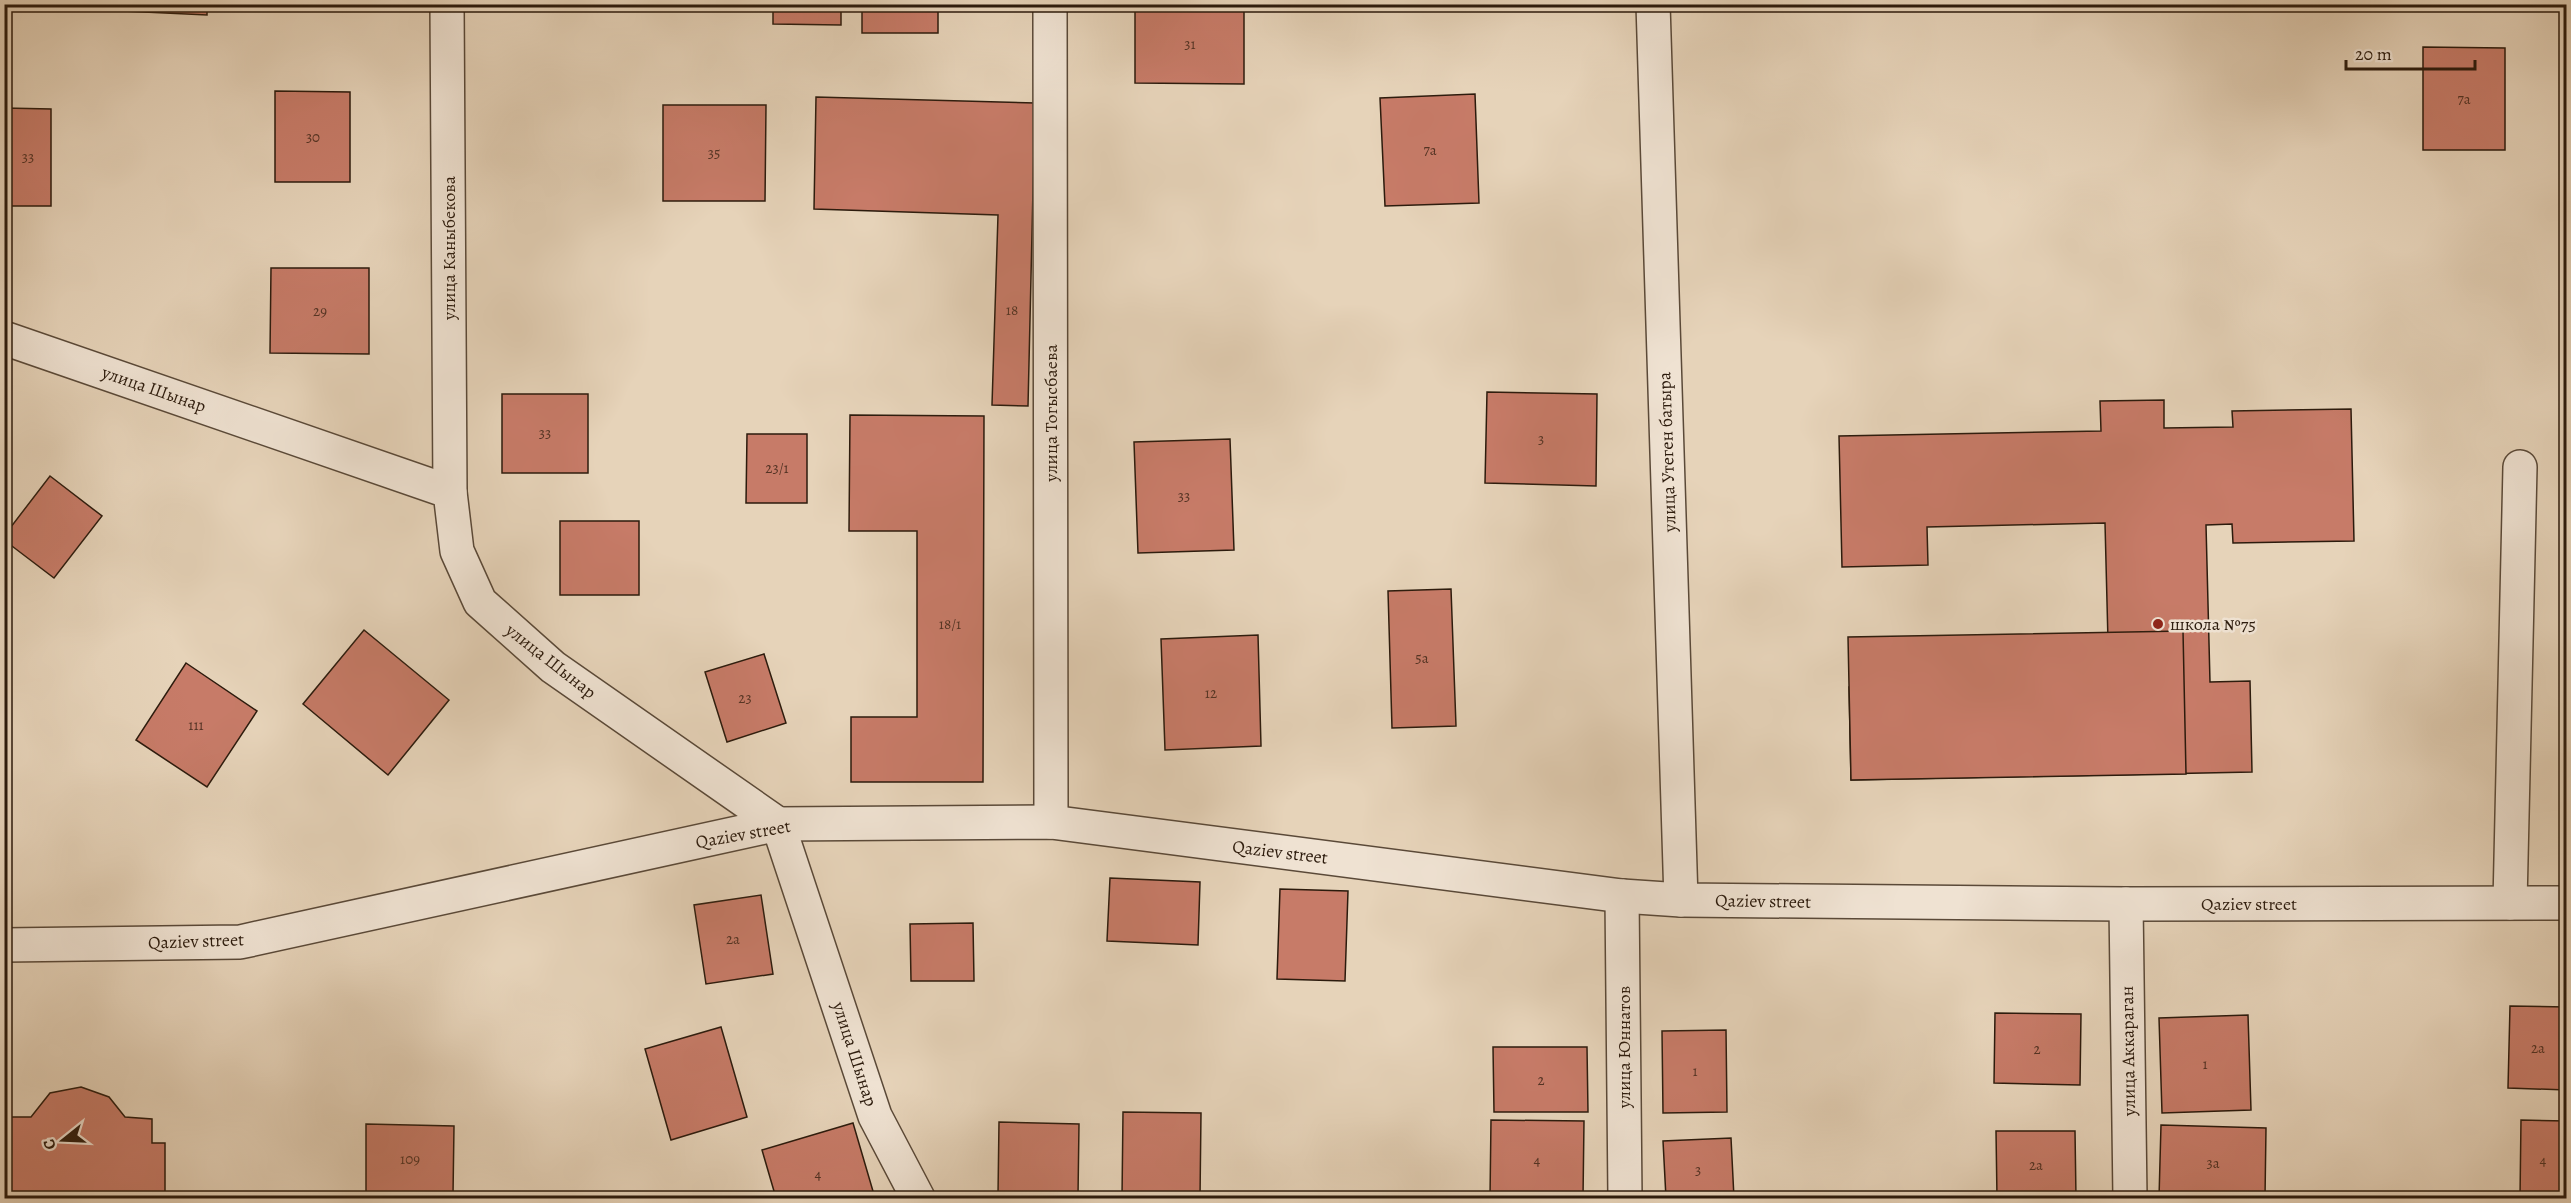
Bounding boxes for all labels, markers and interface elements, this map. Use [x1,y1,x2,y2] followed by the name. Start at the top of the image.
[2346,33,2475,71] scale bar
[1184,34,1196,54] house number: 31
[2355,42,2392,66] text: 20 m
[2457,89,2471,109] house number: 7а
[306,127,320,147] house number: 30
[1423,140,1437,160] house number: 7а
[708,143,720,163] house number: 35
[22,147,34,167] house number: 33
[437,175,461,321] street label: улица Каныбекова
[1006,300,1018,320] house number: 18
[313,301,327,321] house number: 29
[1039,344,1063,483] street label: улица Тогысбаева
[98,360,209,418] street label: улица Шынар
[1652,371,1682,534] street label: улица Утеген батыра
[539,423,551,443] house number: 33
[1538,429,1544,449] house number: 3
[765,458,789,478] house number: 23/1
[1178,486,1190,506] house number: 33
[2170,612,2256,636] place label: школа №75
[939,614,961,634] house number: 18/1
[500,617,601,704] street label: улица Шынар
[2151,617,2165,631] marker: школа №75
[1415,648,1429,668] house number: 5а
[1205,683,1217,703] house number: 12
[738,688,752,708] house number: 23
[188,715,204,735] house number: 111
[694,814,792,854] street label: Qaziev street
[1231,834,1329,870] street label: Qaziev street
[1715,888,1811,914] street label: Qaziev street
[2201,892,2297,916] street label: Qaziev street
[148,927,244,955] street label: Qaziev street
[726,929,740,949] house number: 2а
[1612,986,1636,1109] street label: улица Юннатов
[2115,986,2141,1117] street label: улица Аккараган
[826,998,883,1109] street label: улица Шынар
[2531,1038,2545,1058] house number: 2а
[2033,1039,2041,1059] house number: 2
[2202,1054,2208,1074] house number: 1
[1692,1061,1698,1081] house number: 1
[1537,1070,1545,1090] house number: 2
[33,1110,93,1170] north arrow
[38,1136,62,1152] text: С
[400,1149,420,1169] house number: 109
[1534,1150,1541,1170] house number: 4
[2540,1150,2547,1170] house number: 4
[2206,1153,2220,1173] house number: 3а
[2029,1155,2043,1175] house number: 2а
[1695,1160,1701,1180] house number: 3
[815,1164,822,1184] house number: 4

